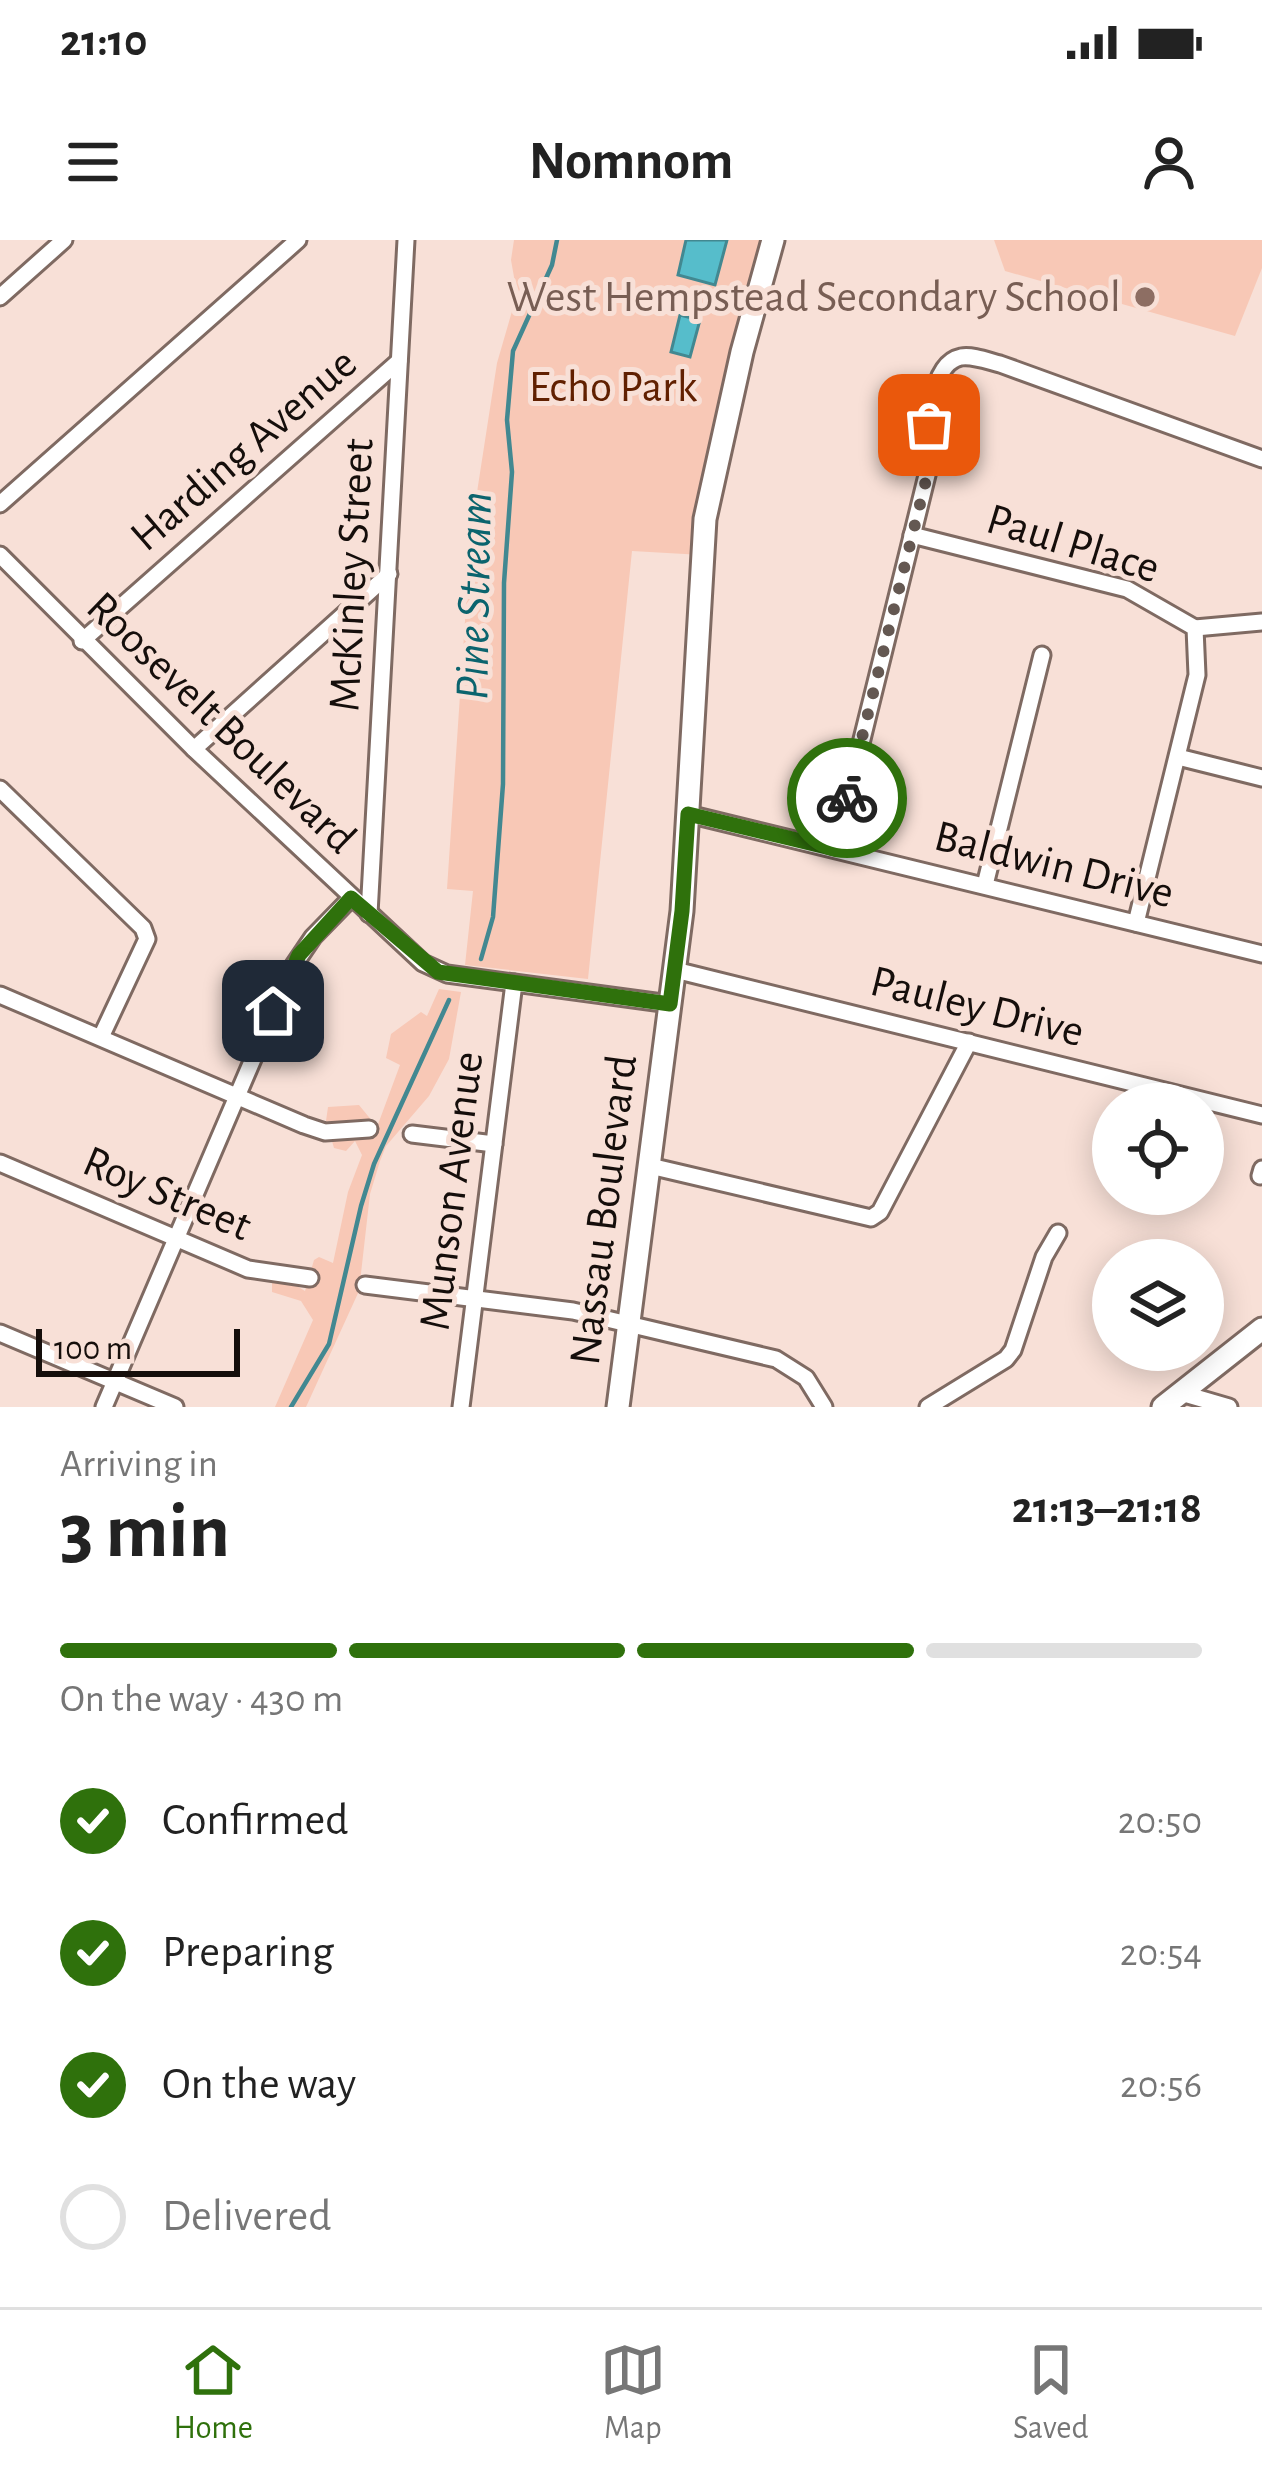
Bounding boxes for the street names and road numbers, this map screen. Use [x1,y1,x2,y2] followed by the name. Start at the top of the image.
[123,340,365,560] street label: Harding Avenue
[322,437,382,713] street label: McKinley Street
[981,496,1165,592] street label: Paul Place
[78,584,364,862] street label: Roosevelt Boulevard
[930,814,1178,916] street label: Baldwin Drive
[866,959,1088,1055] street label: Pauley Drive
[413,1049,491,1333] street label: Munson Avenue
[563,1052,645,1368] street label: Nassau Boulevard
[77,1139,257,1249] street label: Roy Street

